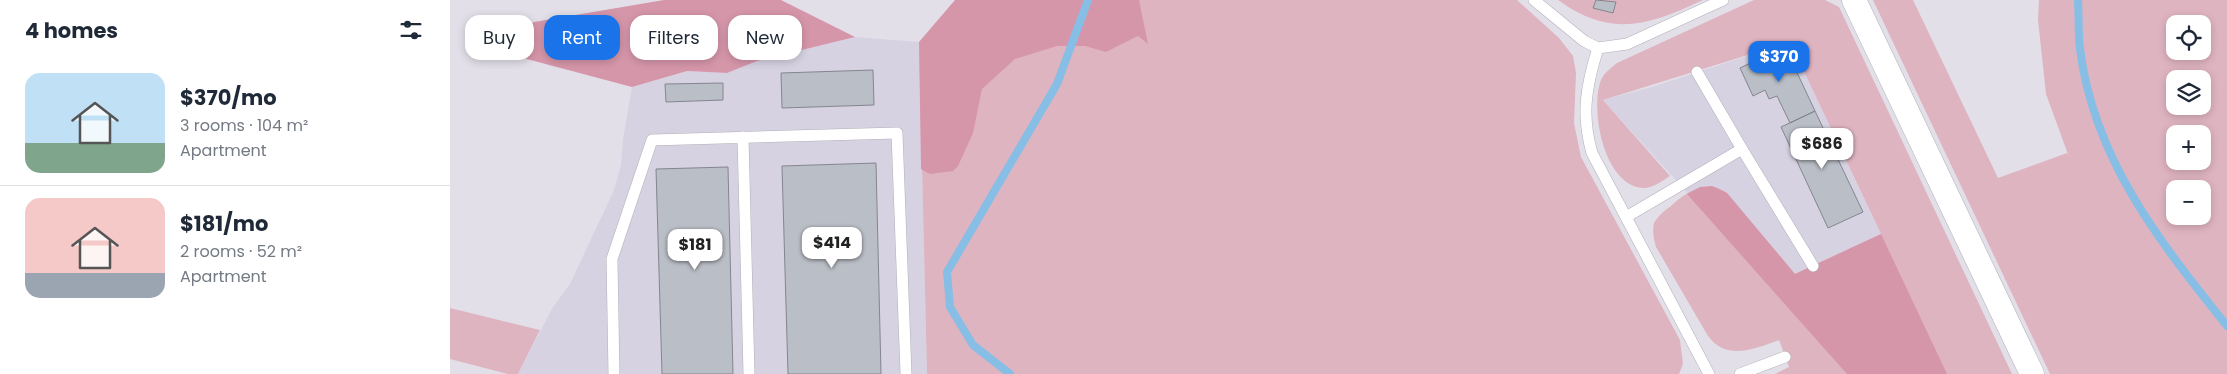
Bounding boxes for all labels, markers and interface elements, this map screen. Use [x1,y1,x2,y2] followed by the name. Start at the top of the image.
[465,15,534,60] chip: Buy
[544,15,620,60] chip: Rent
[630,15,718,60] chip: Filters
[728,15,802,60] chip: New
[2166,15,2211,225] map controls
[2166,15,2211,60] button: locate
[25,16,118,45] text: 4 homes
[397,16,425,44] icon: filters
[1749,41,1809,83] pin: $370
[1759,45,1799,68] text: $370
[2166,70,2211,115] button: layers
[180,83,277,112] text: $370/mo
[65,93,125,153] icon: home
[180,114,308,137] text: 3 rooms · 104 m²
[2166,125,2211,170] button: +
[1792,128,1852,170] pin: $686
[1801,132,1843,155] text: $686
[180,139,267,162] text: Apartment
[2166,180,2211,225] button: −
[180,209,268,238] text: $181/mo
[65,218,125,278] icon: home
[802,226,862,269] pin: $414
[665,228,725,271] pin: $181
[813,231,851,254] text: $414
[679,233,711,256] text: $181
[180,240,302,263] text: 2 rooms · 52 m²
[180,265,267,288] text: Apartment

